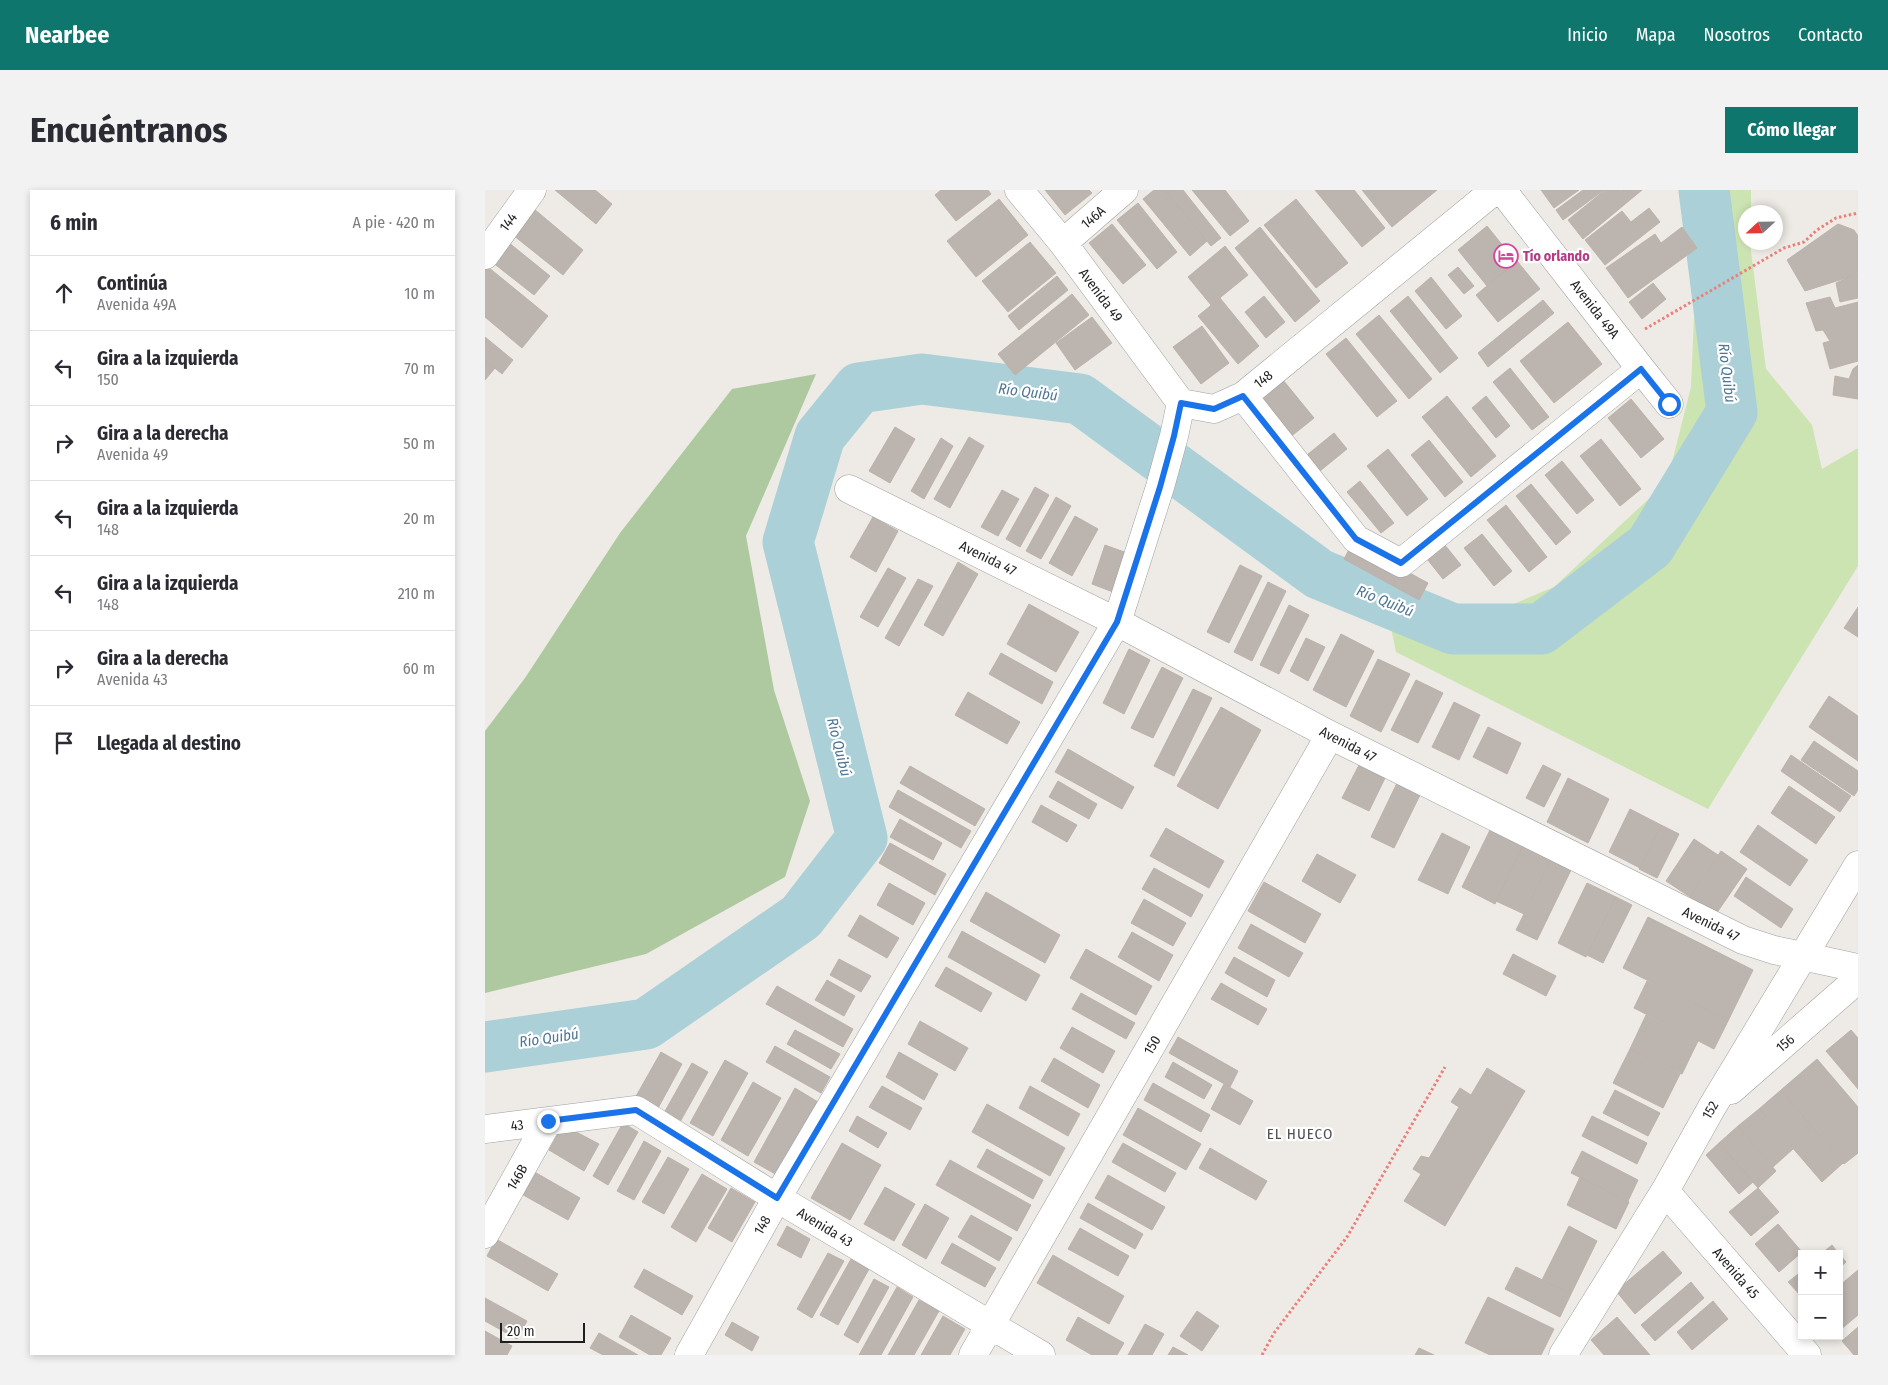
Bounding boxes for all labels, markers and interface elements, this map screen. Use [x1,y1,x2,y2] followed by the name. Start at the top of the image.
[25,21,109,49] text: Nearbee
[1567,24,1608,46] text: Inicio
[1636,24,1676,46] text: Mapa
[1704,24,1770,46] text: Nosotros
[1798,24,1863,46] text: Contacto
[1725,107,1858,153] button: Cómo llegar
[30,109,228,151] text: Encuéntranos
[1078,202,1109,233] street label: 146A
[1738,205,1783,250] north arrow
[496,209,521,235] street label: 144
[50,210,98,236] text: 6 min
[352,213,435,232] text: A pie · 420 m
[1493,243,1519,269] hotel icon: Tío orlando
[1523,248,1590,265] place label: Tío orlando
[1075,265,1126,325] street label: Avenida 49
[97,272,168,295] text: Continúa
[1566,277,1623,342] street label: Avenida 49A
[50,279,78,307] icon: ahead
[404,284,435,303] text: 10 m
[97,295,177,314] text: Avenida 49A
[1714,342,1740,404] water label: Río Quibú
[97,347,239,370] text: Gira a la izquierda
[50,354,78,382] icon: left
[404,359,435,378] text: 70 m
[1250,367,1276,392] street label: 148
[97,370,119,389] text: 150
[997,379,1059,405] water label: Río Quibú
[1658,393,1681,416] route start
[97,422,229,445] text: Gira a la derecha
[50,429,78,457] icon: right
[403,434,435,453] text: 50 m
[97,445,168,464] text: Avenida 49
[97,497,239,520] text: Gira a la izquierda
[50,504,78,532] icon: left
[404,509,435,528] text: 20 m
[97,520,119,539] text: 148
[957,537,1019,580] street label: Avenida 47
[97,572,239,595] text: Gira a la izquierda
[50,579,78,607] icon: left
[1354,581,1416,621] water label: Río Quibú
[398,584,435,603] text: 210 m
[97,595,119,614] text: 148
[97,647,229,670] text: Gira a la derecha
[50,654,78,682] icon: right
[403,659,435,678] text: 60 m
[97,670,168,689] text: Avenida 43
[823,716,855,778] water label: Río Quibú
[1317,723,1379,766] street label: Avenida 47
[50,729,78,757] icon: arrive
[97,732,241,755] text: Llegada al destino
[1680,903,1742,946] street label: Avenida 47
[518,1025,580,1051] water label: Río Quibú
[1773,1031,1798,1056] street label: 156
[1140,1033,1165,1058] street label: 150
[1699,1098,1722,1122] street label: 152
[537,1110,560,1133] route end
[510,1116,525,1135] street label: 43
[1267,1125,1333,1143] district label: EL HUECO
[503,1161,532,1193] street label: 146B
[794,1204,856,1251] street label: Avenida 43
[750,1213,775,1238] street label: 148
[1709,1244,1762,1302] street label: Avenida 45
[1798,1250,1843,1340] map controls
[1798,1250,1843,1295] button: +
[1798,1295,1843,1340] button: −
[500,1320,585,1343] scale bar
[507,1323,535,1340] text: 20 m

